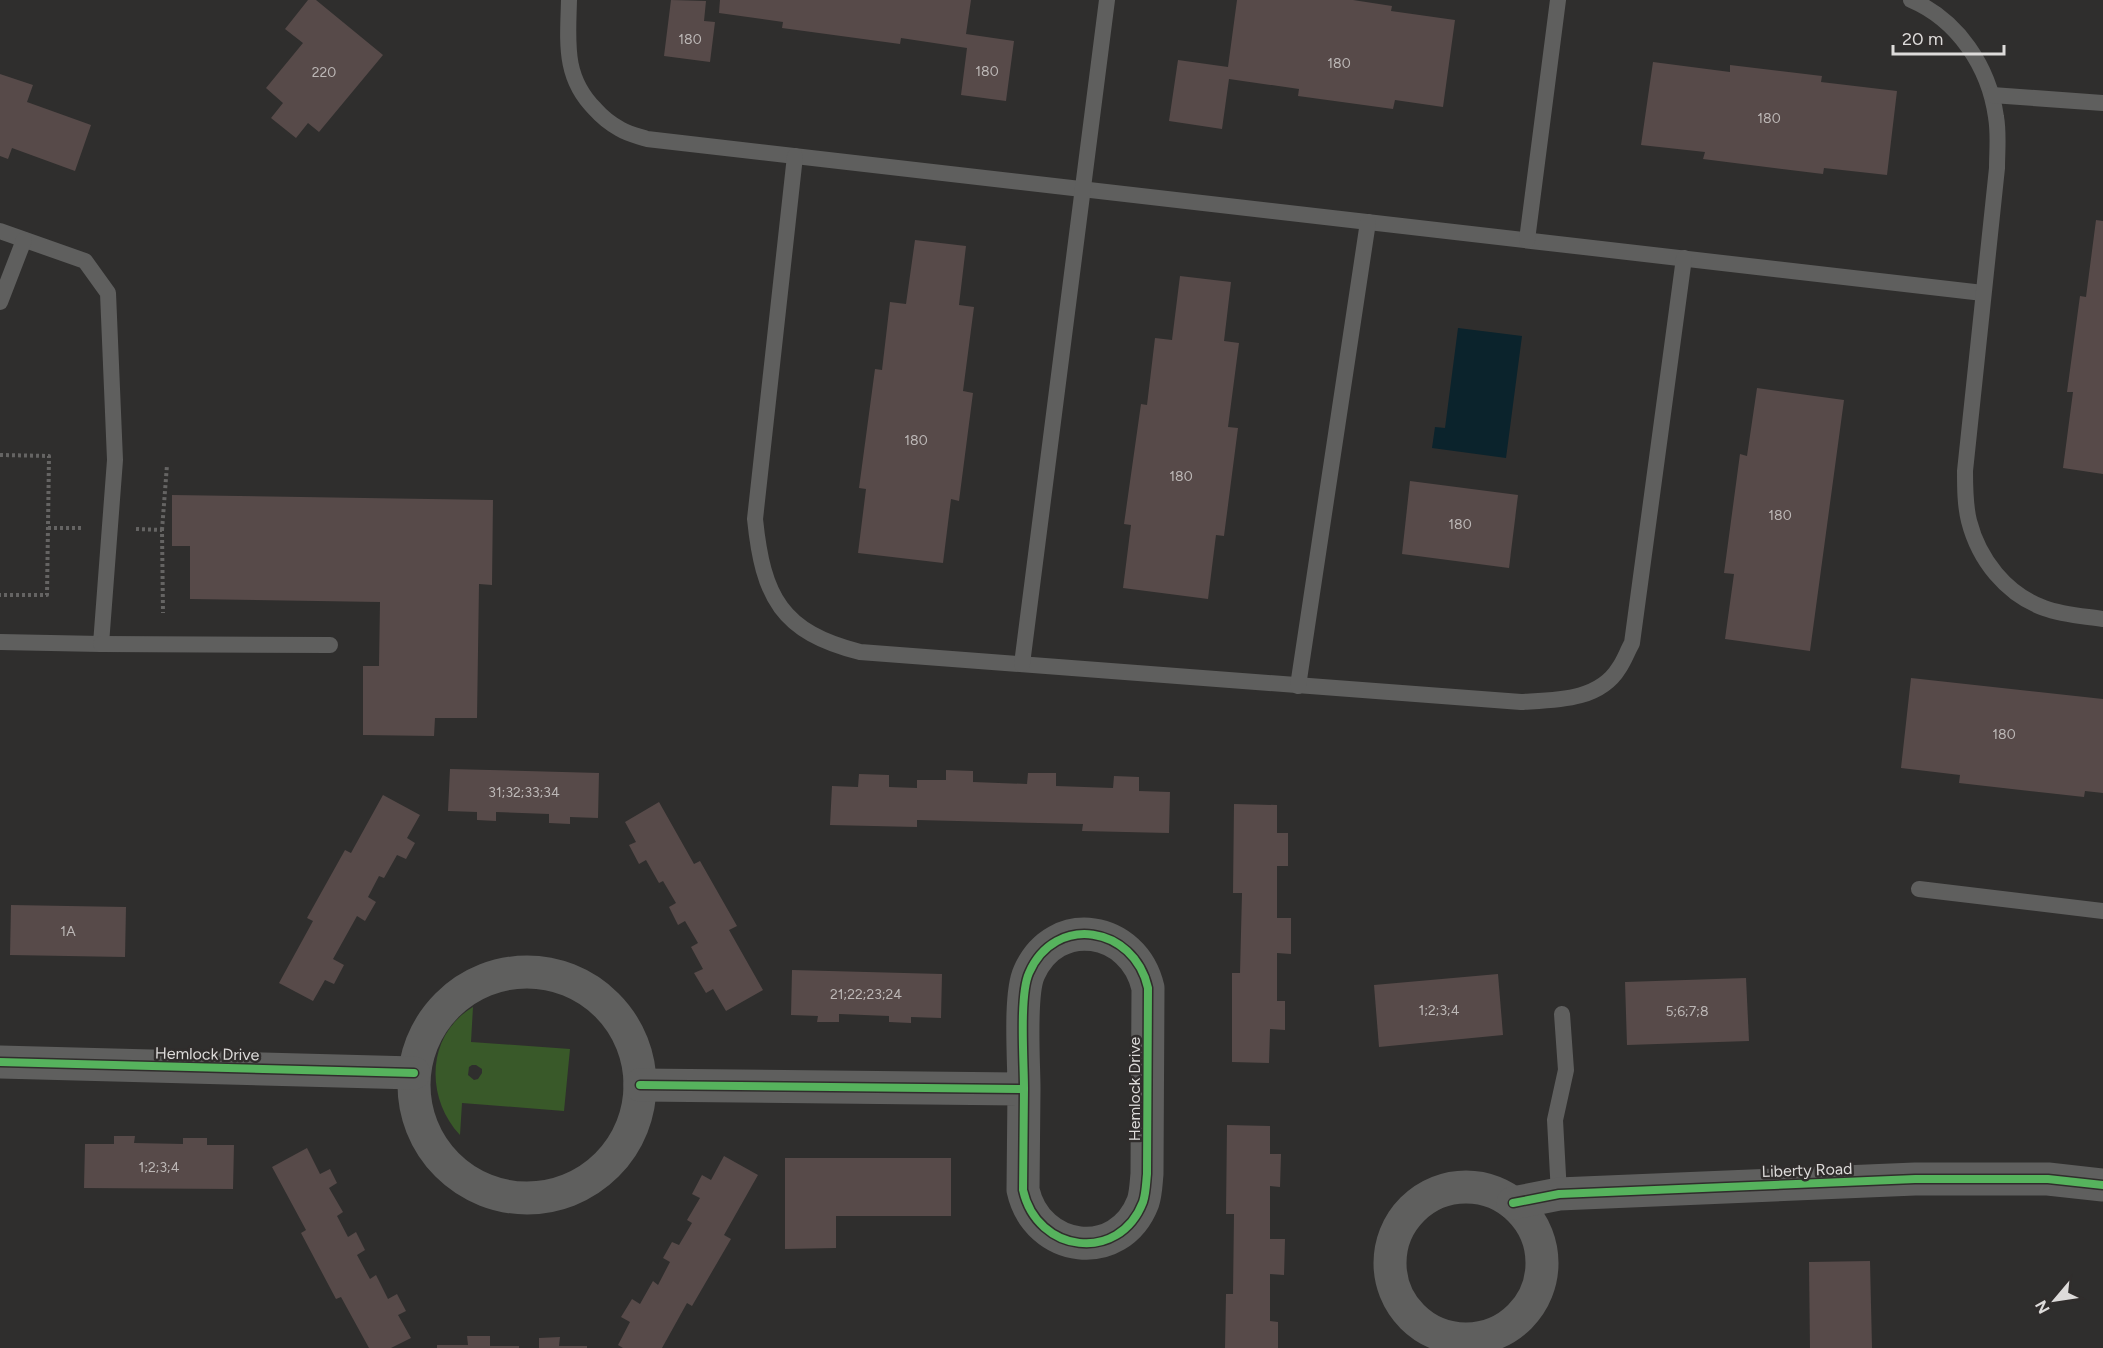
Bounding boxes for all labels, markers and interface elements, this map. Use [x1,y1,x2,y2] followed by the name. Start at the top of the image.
[1893,18,2004,56] scale bar
[1902,28,1943,50] text: 20 m
[678,31,702,48] house number: 180
[1327,55,1351,72] house number: 180
[975,63,999,80] house number: 180
[312,64,336,81] house number: 220
[1757,110,1781,127] house number: 180
[904,432,928,449] house number: 180
[1169,468,1193,485] house number: 180
[1768,507,1792,524] house number: 180
[1448,516,1472,533] house number: 180
[1992,726,2016,743] house number: 180
[488,784,560,801] house number: 31;32;33;34
[60,923,76,940] house number: 1A
[830,986,902,1003] house number: 21;22;23;24
[1419,1002,1460,1019] house number: 1;2;3;4
[1666,1003,1708,1020] house number: 5;6;7;8
[1125,1036,1144,1141] street label: Hemlock Drive
[155,1044,260,1064] street label: Hemlock Drive
[139,1159,180,1176] house number: 1;2;3;4
[1761,1159,1853,1181] street label: Liberty Road
[2025,1270,2085,1330] north arrow
[2031,1297,2054,1317] text: N

